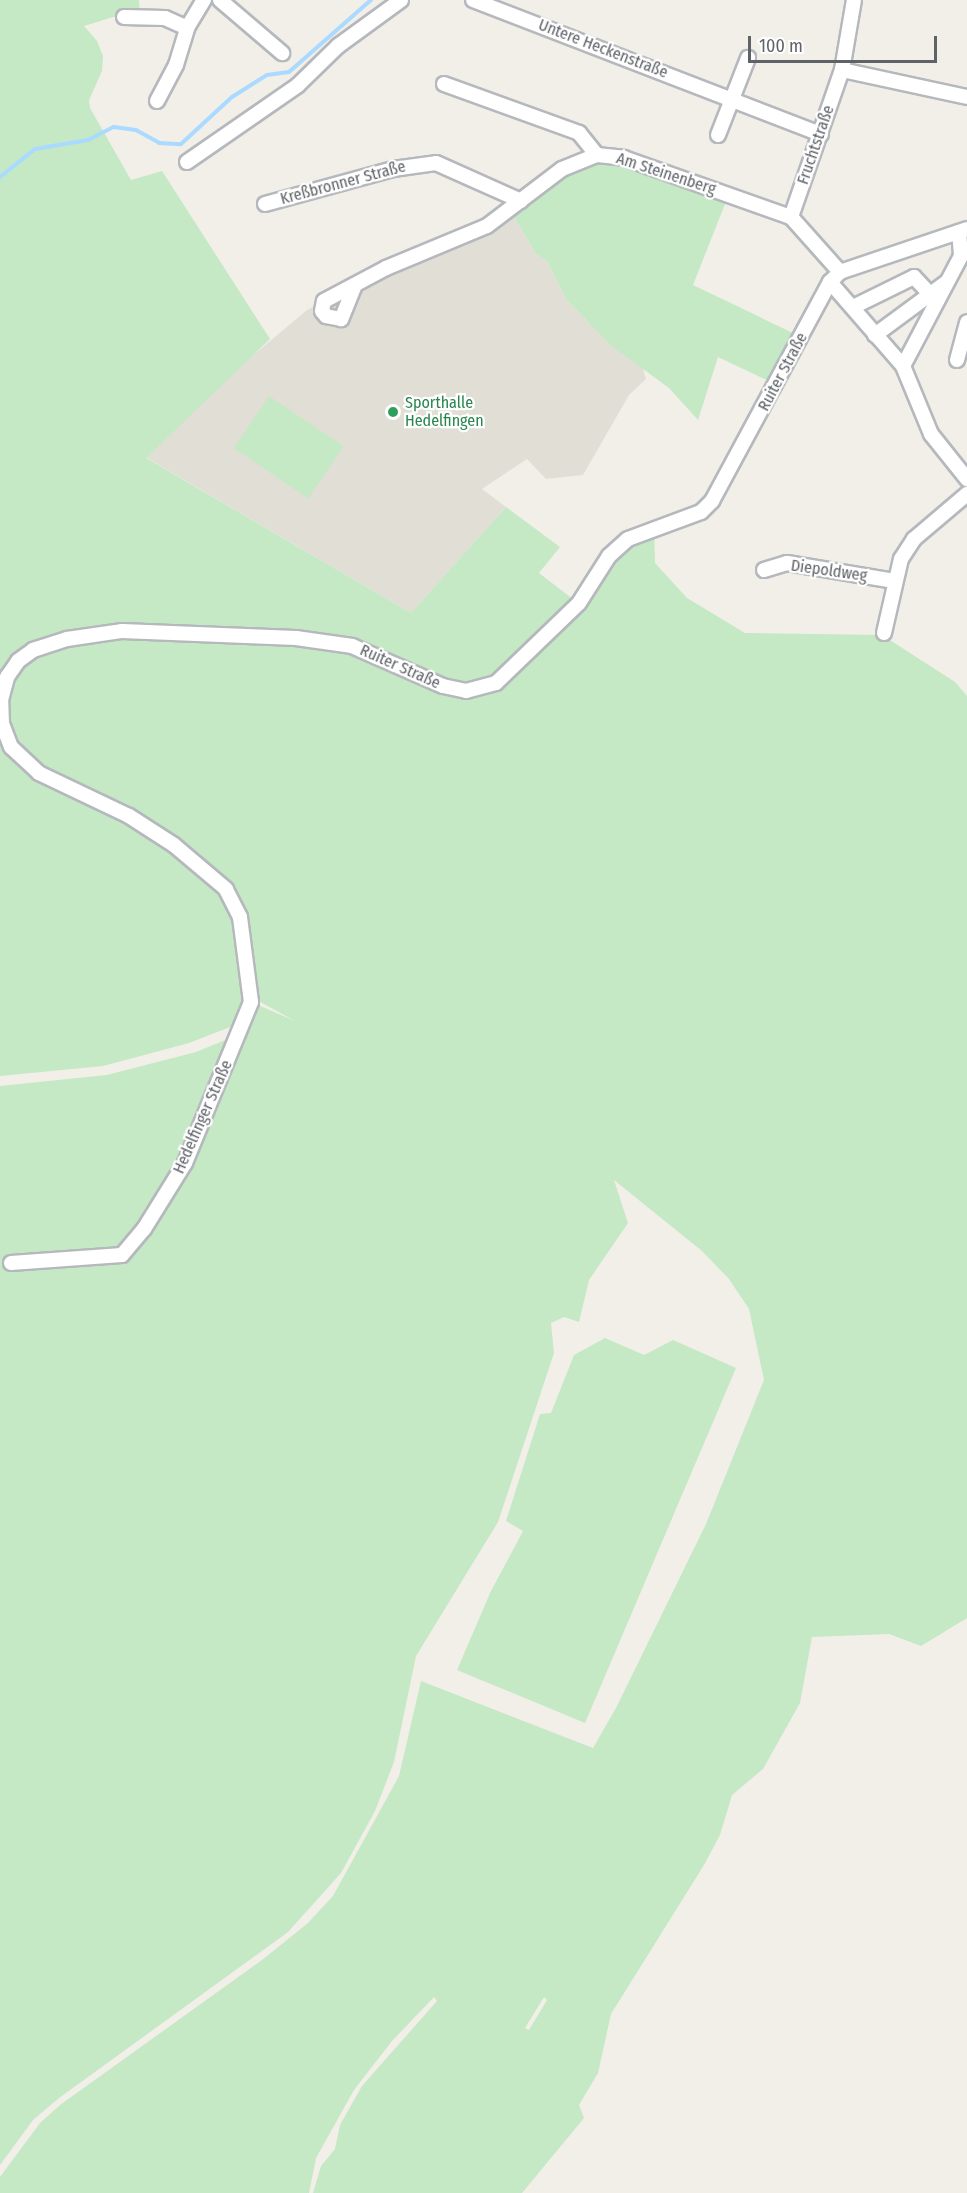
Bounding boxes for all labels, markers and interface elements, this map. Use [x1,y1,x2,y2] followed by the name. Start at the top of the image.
[536,15,670,83] street label: Untere Heckenstraße
[751,24,940,62] scale bar
[759,35,803,57] text: 100 m
[794,103,838,187] street label: Fruchtstraße
[614,149,718,199] street label: Am Steinenberg
[278,157,408,209] street label: Kreßbronner Straße
[754,330,812,414] street label: Ruiter Straße
[405,393,484,431] place label: Sporthalle Hedelfingen
[386,405,400,419] marker: Sporthalle Hedelfingen
[790,556,868,586] street label: Diepoldweg
[357,641,443,693] street label: Ruiter Straße
[169,1057,237,1177] street label: Hedelfinger Straße

